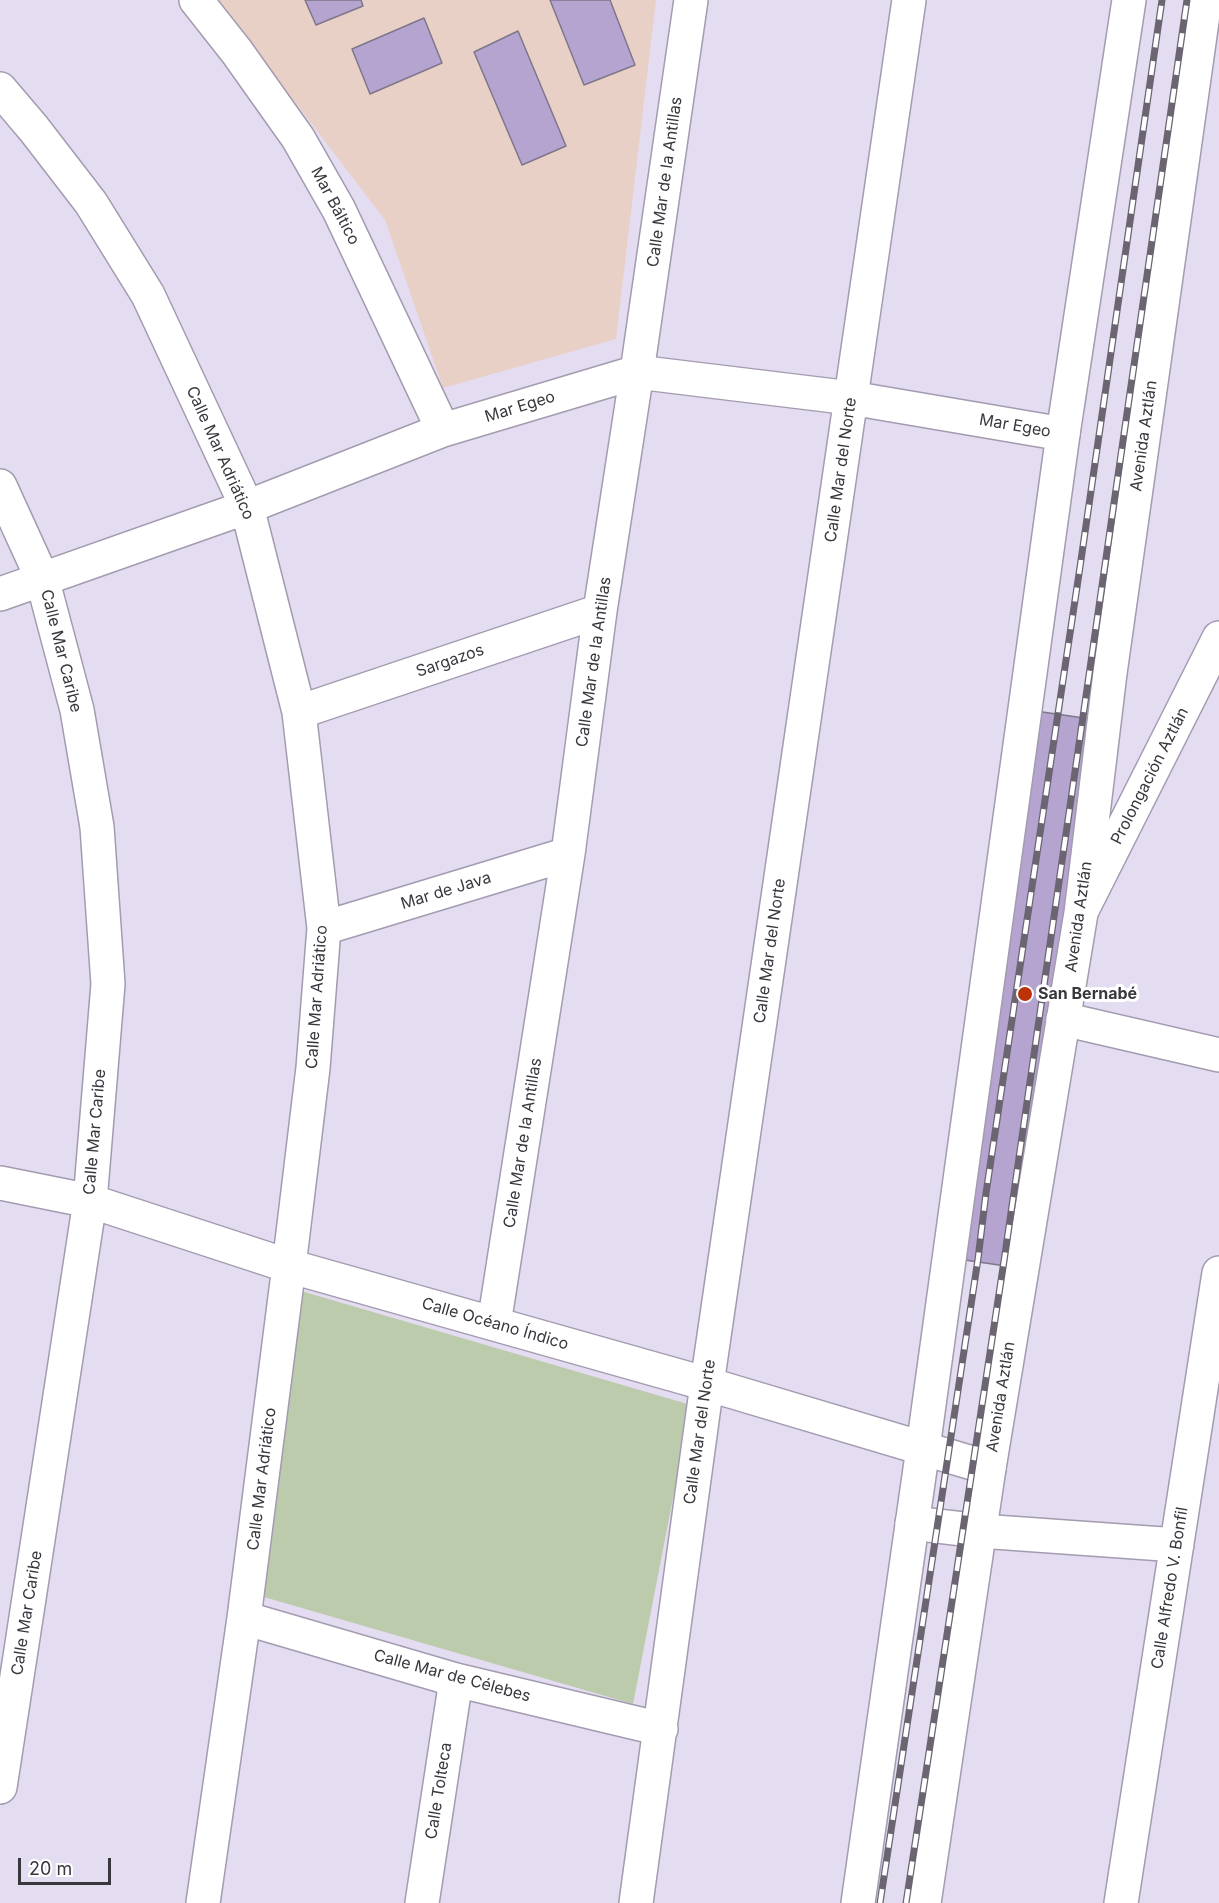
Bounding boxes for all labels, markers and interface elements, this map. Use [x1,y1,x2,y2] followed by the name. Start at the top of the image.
[644,96,686,268] street label: Calle Mar de la Antillas
[306,164,364,248] street label: Mar Báltico
[1127,379,1161,493] street label: Avenida Aztlán
[182,383,258,523] street label: Calle Mar Adriático
[483,387,557,427] street label: Mar Egeo
[821,396,861,544] street label: Calle Mar del Norte
[978,410,1052,442] street label: Mar Egeo
[573,576,615,748] street label: Calle Mar de la Antillas
[36,587,86,715] street label: Calle Mar Caribe
[414,640,486,682] street label: Sargazos
[1107,704,1193,848] street label: Prolongación Aztlán
[1062,860,1096,974] street label: Avenida Aztlán
[399,868,493,914] street label: Mar de Java
[750,877,790,1025] street label: Calle Mar del Norte
[302,924,332,1070] street label: Calle Mar Adriático
[1038,984,1137,1004] place label: San Bernabé
[1016,985,1034,1003] marker: San Bernabé
[500,1057,546,1229] street label: Calle Mar de la Antillas
[80,1068,110,1196] street label: Calle Mar Caribe
[419,1294,571,1354] street label: Calle Océano Índico
[983,1340,1019,1454] street label: Avenida Aztlán
[680,1358,720,1506] street label: Calle Mar del Norte
[244,1406,280,1552] street label: Calle Mar Adriático
[1148,1506,1192,1670] street label: Calle Alfredo V. Bonfil
[8,1549,46,1677] street label: Calle Mar Caribe
[371,1646,533,1706] street label: Calle Mar de Célebes
[422,1741,456,1841] street label: Calle Tolteca
[21,1846,114,1884] scale bar
[29,1858,72,1879] text: 20 m

